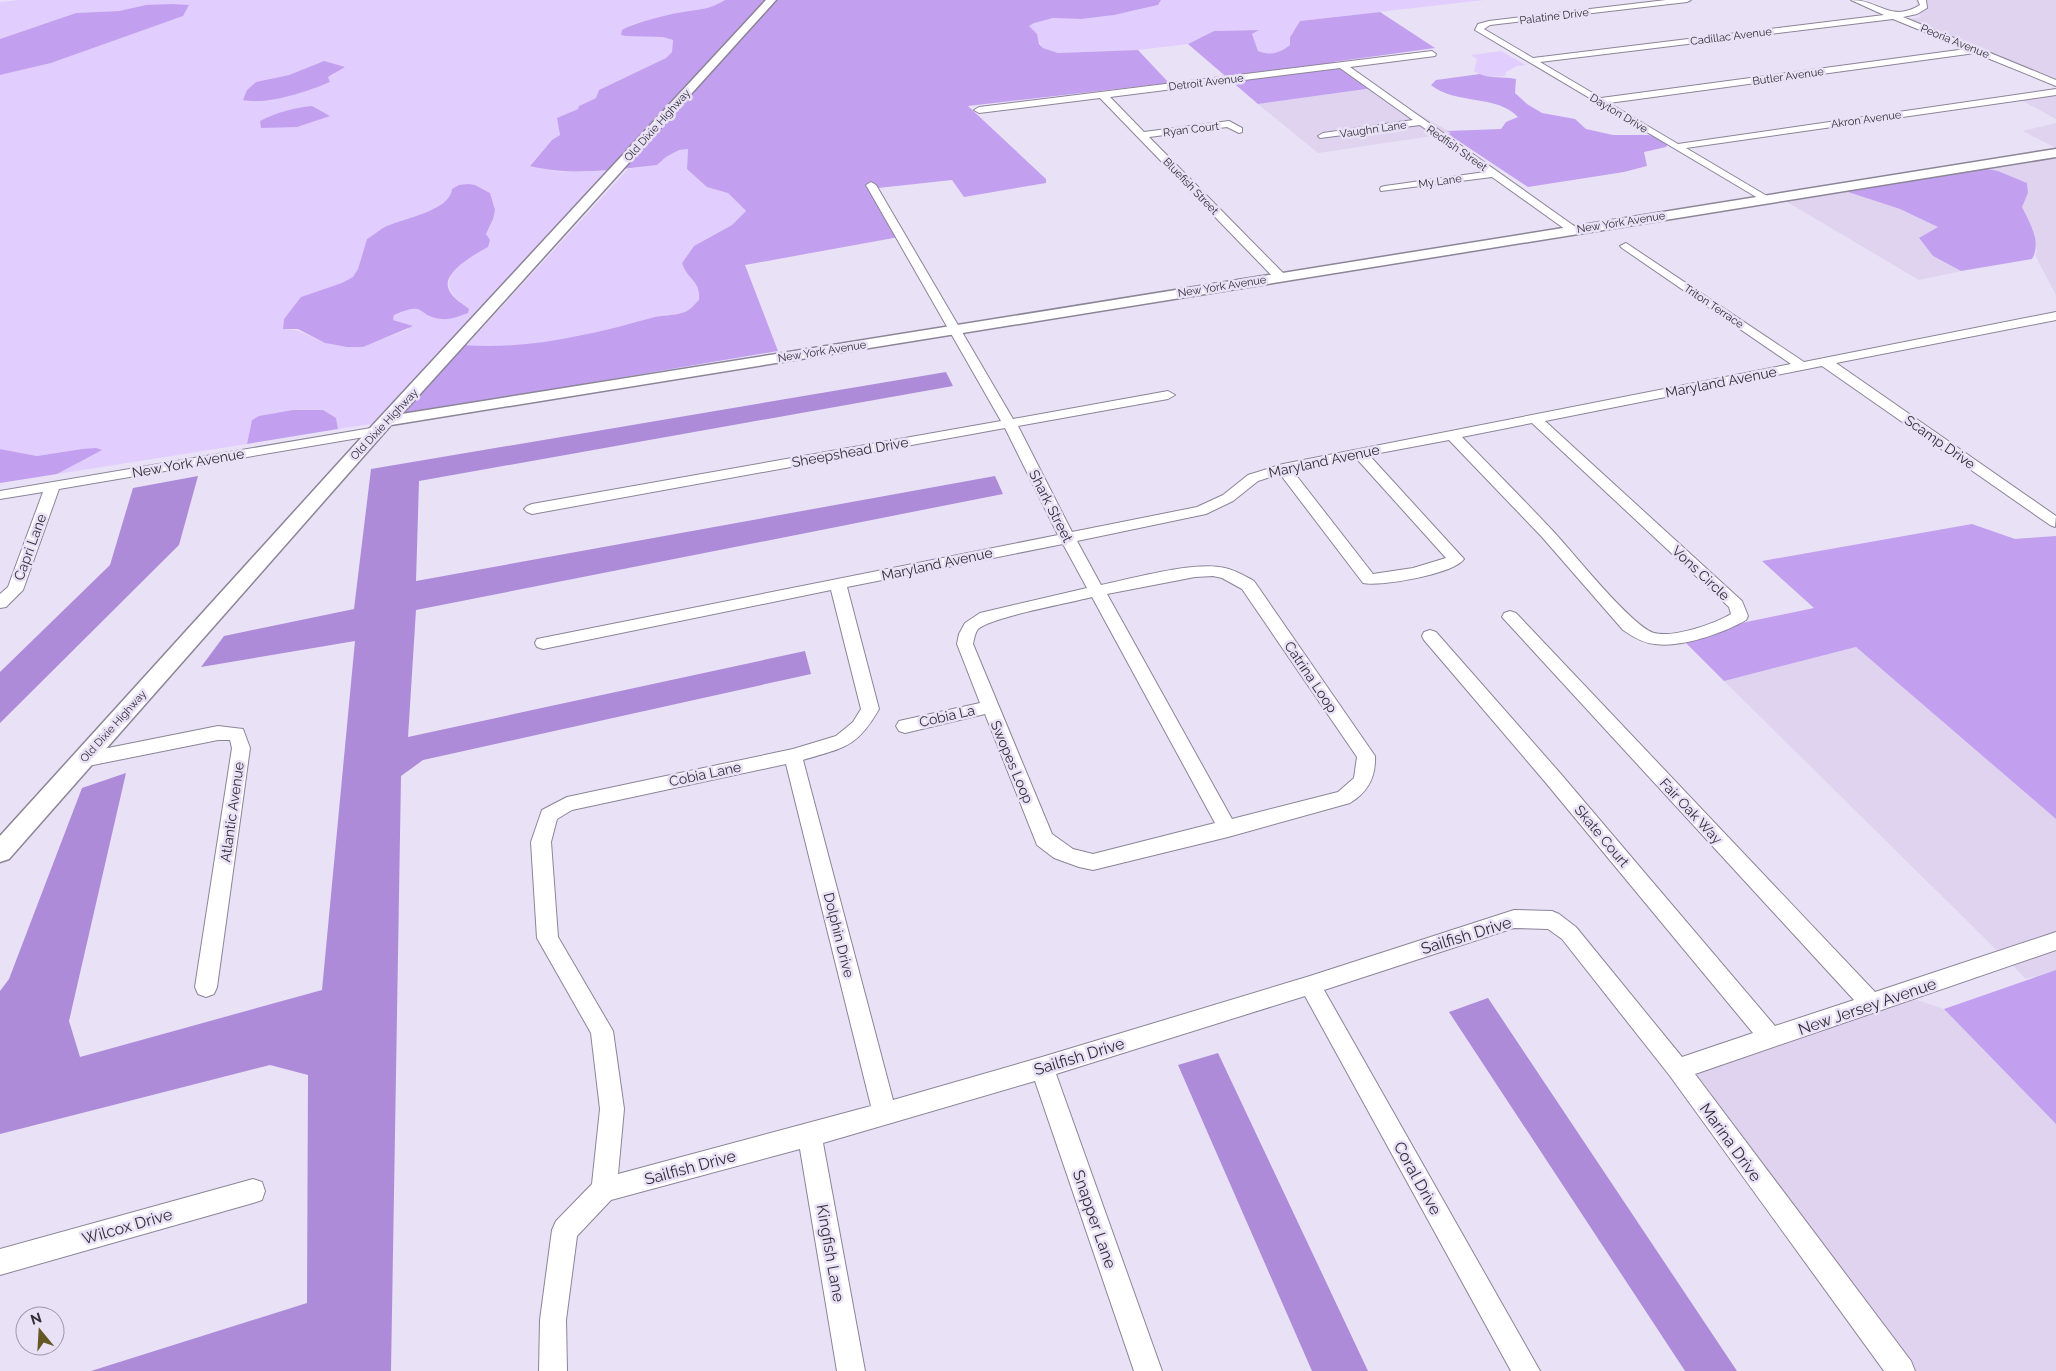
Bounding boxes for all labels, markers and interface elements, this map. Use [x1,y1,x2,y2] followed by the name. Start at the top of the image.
[1519,6,1590,27] street label: Palatine Drive
[1919,22,1992,61] street label: Peoria Avenue
[1690,25,1773,48] street label: Cadillac Avenue
[1752,65,1825,88] street label: Butler Avenue
[1168,71,1245,94] street label: Detroit Avenue
[622,87,693,164] street label: Old Dixie Highway
[1587,91,1650,136] street label: Dayton Drive
[1830,108,1903,131] street label: Akron Avenue
[1339,118,1408,141] street label: Vaughn Lane
[1162,120,1220,139] street label: Ryan Court
[1424,123,1490,174] street label: Redfish Street
[1160,155,1221,218] street label: Bluefish Street
[1418,172,1463,191] street label: My Lane
[1576,209,1667,236] street label: New York Avenue
[1177,273,1268,300] street label: New York Avenue
[1681,282,1746,331] street label: Triton Terrace
[777,338,868,365] street label: New York Avenue
[1664,363,1778,401] street label: Maryland Avenue
[348,386,421,463] street label: Old Dixie Highway
[1902,412,1978,472] street label: Scamp Drive
[790,434,910,470] street label: Sheepshead Drive
[1267,441,1381,481] street label: Maryland Avenue
[131,445,245,481] street label: New York Avenue
[1026,467,1076,545] street label: Shark Street
[11,512,49,582] street label: Capri Lane
[1669,542,1733,604] street label: Vons Circle
[880,544,994,584] street label: Maryland Avenue
[1281,638,1341,716] street label: Catrina Loop
[78,688,149,765] street label: Old Dixie Highway
[918,702,976,730] street label: Cobia La
[987,718,1037,806] street label: Swopes Loop
[668,759,742,789] street label: Cobia Lane
[217,761,247,863] street label: Atlantic Avenue
[1657,775,1726,847] street label: Fair Oak Way
[1572,802,1633,870] street label: Skate Court
[821,891,857,979] street label: Dolphin Drive
[1419,913,1514,958] street label: Sailfish Drive
[1796,974,1939,1039] street label: New Jersey Avenue
[1032,1034,1127,1079] street label: Sailfish Drive
[1696,1099,1765,1185] street label: Marina Drive
[1390,1138,1445,1218] street label: Coral Drive
[642,1146,738,1189] street label: Sailfish Drive
[1069,1167,1120,1271] street label: Snapper Lane
[813,1203,848,1303] street label: Kingfish Lane
[80,1205,174,1248] street label: Wilcox Drive
[15,1306,65,1356] north arrow
[28,1309,44,1328] text: N

